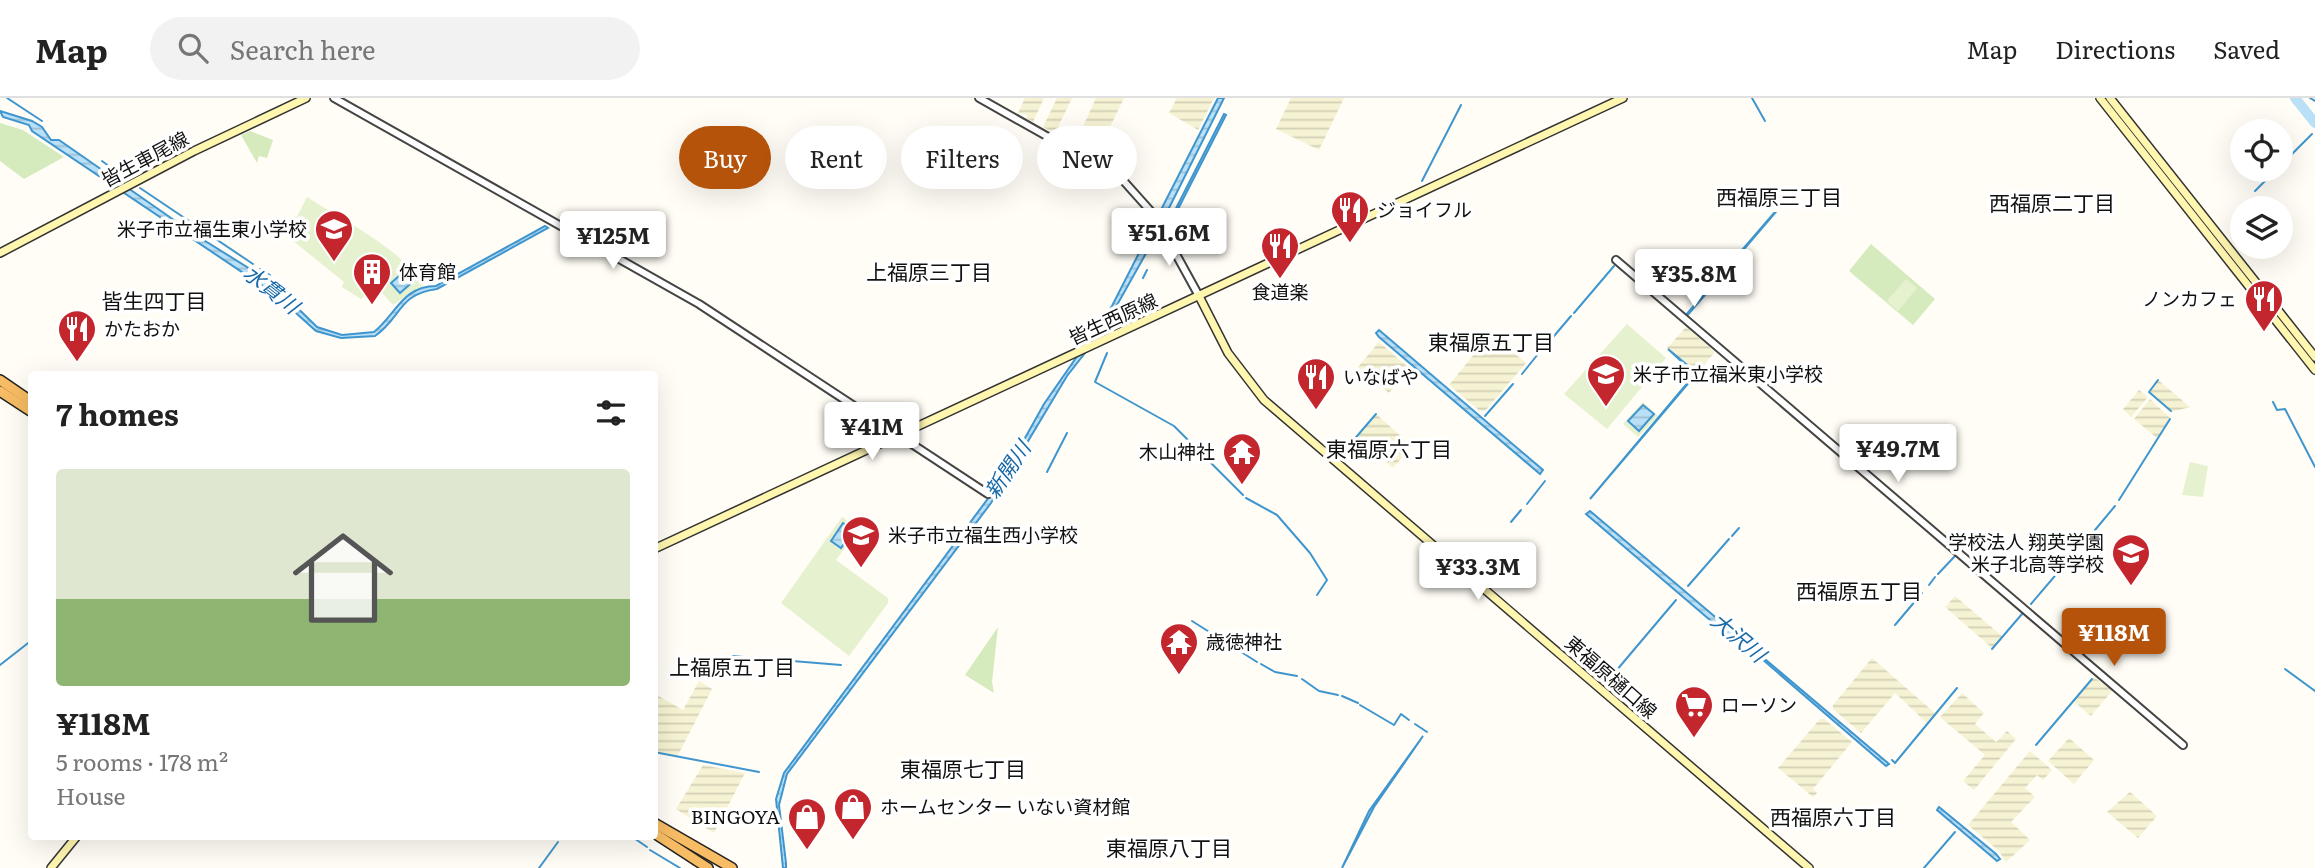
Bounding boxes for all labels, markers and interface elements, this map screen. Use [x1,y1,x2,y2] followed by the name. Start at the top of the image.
[150,17,640,80] search box
[35,24,108,73] text: Map
[174,29,212,67] icon: search
[230,29,376,68] text: Search here
[1966,31,2017,66] text: Map
[2055,31,2175,66] text: Directions
[2213,31,2280,66] text: Saved
[2230,119,2293,259] map controls
[2230,119,2293,182] button: locate
[96,123,193,193] street label: 皆生車尾線
[679,126,771,189] chip: Buy
[785,126,887,189] chip: Rent
[901,126,1023,189] chip: Filters
[1037,126,1137,189] chip: New
[1716,180,1842,211] district label: 西福原三丁目
[1989,186,2115,217] district label: 西福原二丁目
[1329,189,1371,244] restaurant icon: ジョイフル
[1377,195,1472,223] place label: ジョイフル
[2230,196,2293,259] button: layers
[313,208,355,263] school or university icon: 米子市立福生東小学校
[1112,208,1226,268] pin: ¥51.6M
[564,212,662,271] pin: ¥125M
[117,214,307,242] place label: 米子市立福生東小学校
[1128,214,1210,248] text: ¥51.6M
[576,217,650,251] text: ¥125M
[1259,225,1301,280] restaurant icon: 食道楽
[1637,250,1751,309] pin: ¥35.8M
[351,251,393,306] building icon: 体育館
[866,255,992,286] district label: 上福原三丁目
[1651,255,1737,289] text: ¥35.8M
[238,256,308,321] water label: 水貫川
[399,257,456,285] place label: 体育館
[1251,277,1309,305] place label: 食道楽
[2243,278,2285,333] restaurant icon: ノンカフェ
[102,284,207,315] district label: 皆生四丁目
[2142,284,2237,312] place label: ノンカフェ
[1064,285,1162,351] street label: 皆生西原線
[56,308,98,363] restaurant icon: かたおか
[104,314,180,342] place label: かたおか
[1428,325,1554,356] district label: 東福原五丁目
[1585,353,1627,408] school or university icon: 米子市立福米東小学校
[1295,356,1337,411] restaurant icon: いなばや
[1633,359,1823,387] place label: 米子市立福米東小学校
[1343,362,1419,390] place label: いなばや
[56,391,179,435] text: 7 homes
[592,394,630,432] icon: filters
[831,402,913,462] pin: ¥41M
[840,408,904,442] text: ¥41M
[1841,424,1955,484] pin: ¥49.7M
[1855,430,1941,464] text: ¥49.7M
[1221,431,1263,486] temple icon: 木山神社
[975,432,1038,503] water label: 新開川
[1326,432,1452,463] district label: 東福原六丁目
[1139,437,1215,465] place label: 木山神社
[840,514,882,569] school or university icon: 米子市立福生西小学校
[280,515,406,641] icon: home
[888,520,1078,548] place label: 米子市立福生西小学校
[1948,527,2104,577] place label: 学校法人 翔英学園 米子北高等学校
[2110,532,2152,587] school or university icon: 学校法人 翔英学園 米子北高等学校
[1421,542,1535,602] pin: ¥33.3M
[1435,548,1521,582] text: ¥33.3M
[1796,574,1922,605] district label: 西福原五丁目
[1706,604,1775,669] water label: 大沢川
[2065,608,2163,668] pin: ¥118M
[2078,614,2150,648] text: ¥118M
[1158,621,1200,676] temple icon: 歳徳神社
[1206,627,1282,655] place label: 歳徳神社
[1559,628,1664,724] street label: 東福原樋口線
[669,650,795,681] district label: 上福原五丁目
[1673,684,1715,739] supermarket icon: ローソン
[1721,690,1797,718] place label: ローソン
[56,700,151,744] text: ¥118M
[56,744,228,778] text: 5 rooms · 178 m²
[900,752,1026,783] district label: 東福原七丁目
[56,778,125,812] text: House
[832,786,874,841] shop icon: ホームセンター いない資材館
[880,792,1130,820] place label: ホームセンター いない資材館
[786,796,828,851] shop icon: BINGOYA
[1770,800,1896,831] district label: 西福原六丁目
[691,802,780,830] place label: BINGOYA
[1106,831,1232,862] district label: 東福原八丁目

